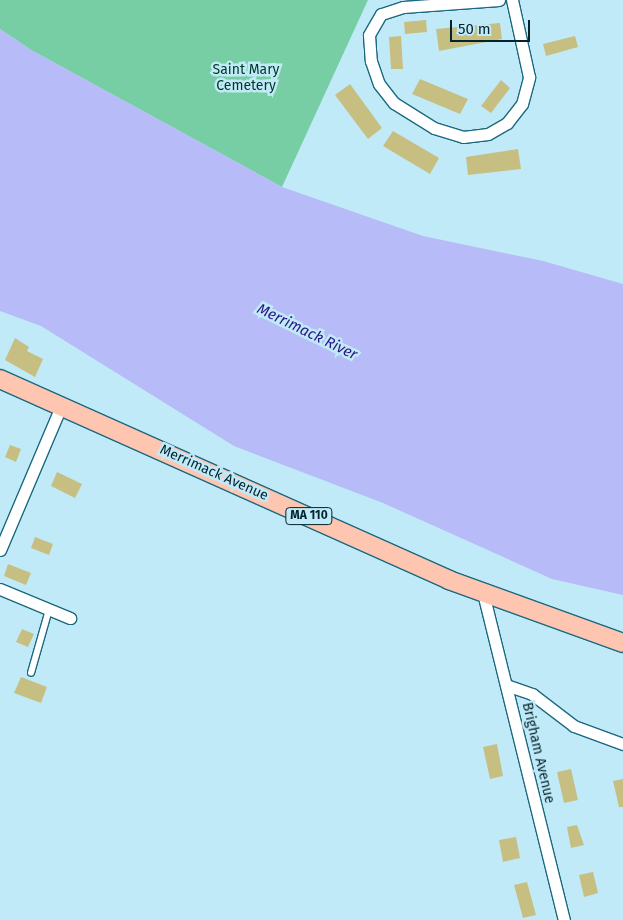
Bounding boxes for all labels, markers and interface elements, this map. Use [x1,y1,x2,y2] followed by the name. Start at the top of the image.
[453,10,533,42] scale bar
[458,20,491,38] text: 50 m
[213,62,279,94] park label: Saint Mary Cemetery
[254,300,360,364] water label: Merrimack River
[157,442,271,504] street label: Merrimack Avenue
[285,506,333,526] road number: MA 110
[518,701,558,805] street label: Brigham Avenue

